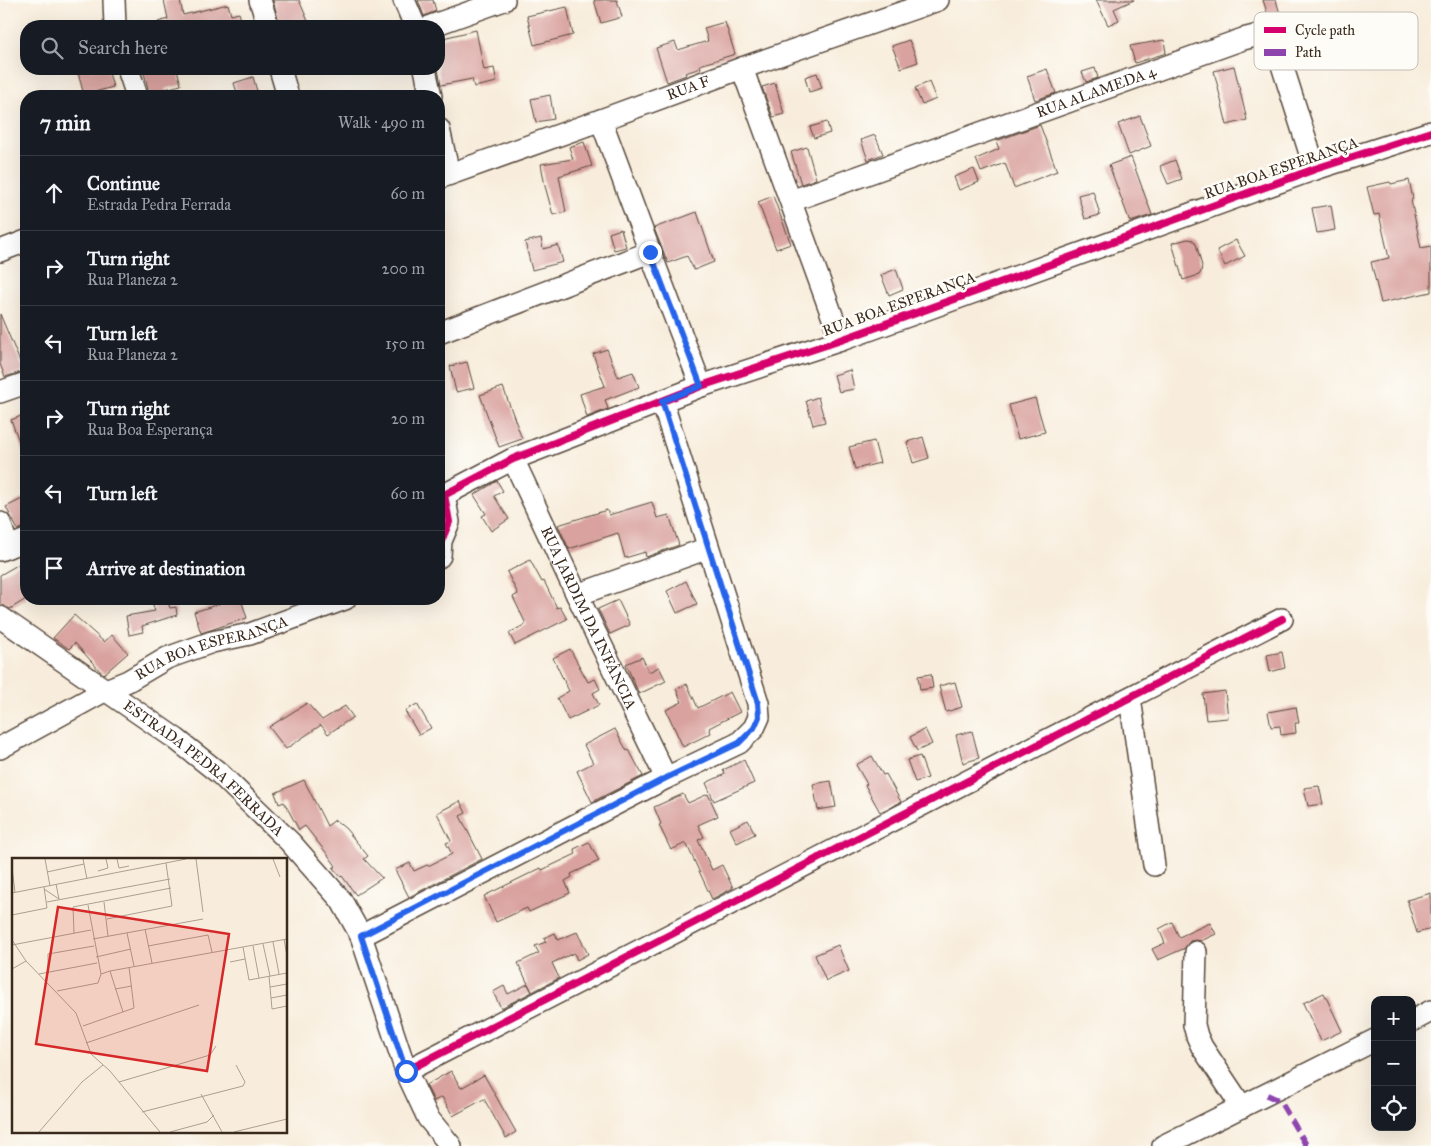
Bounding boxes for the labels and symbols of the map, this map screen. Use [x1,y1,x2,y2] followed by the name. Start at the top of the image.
[1254,12,1418,70] legend
[1295,22,1355,39] text: Cycle path
[1295,44,1322,61] text: Path
[1034,62,1159,121] street label: RUA ALAMEDA 4
[664,72,712,104] street label: RUA F
[1202,133,1360,203] street label: RUA BOA ESPERANÇA
[639,241,662,264] route end
[820,268,978,340] street label: RUA BOA ESPERANÇA
[537,524,640,712] street label: RUA JARDIM DA INFÂNCIA
[132,612,290,684] street label: RUA BOA ESPERANÇA
[120,696,288,840] street label: ESTRADA PEDRA FERRADA
[12,858,288,1134] inset map
[395,1060,418,1083] route start

